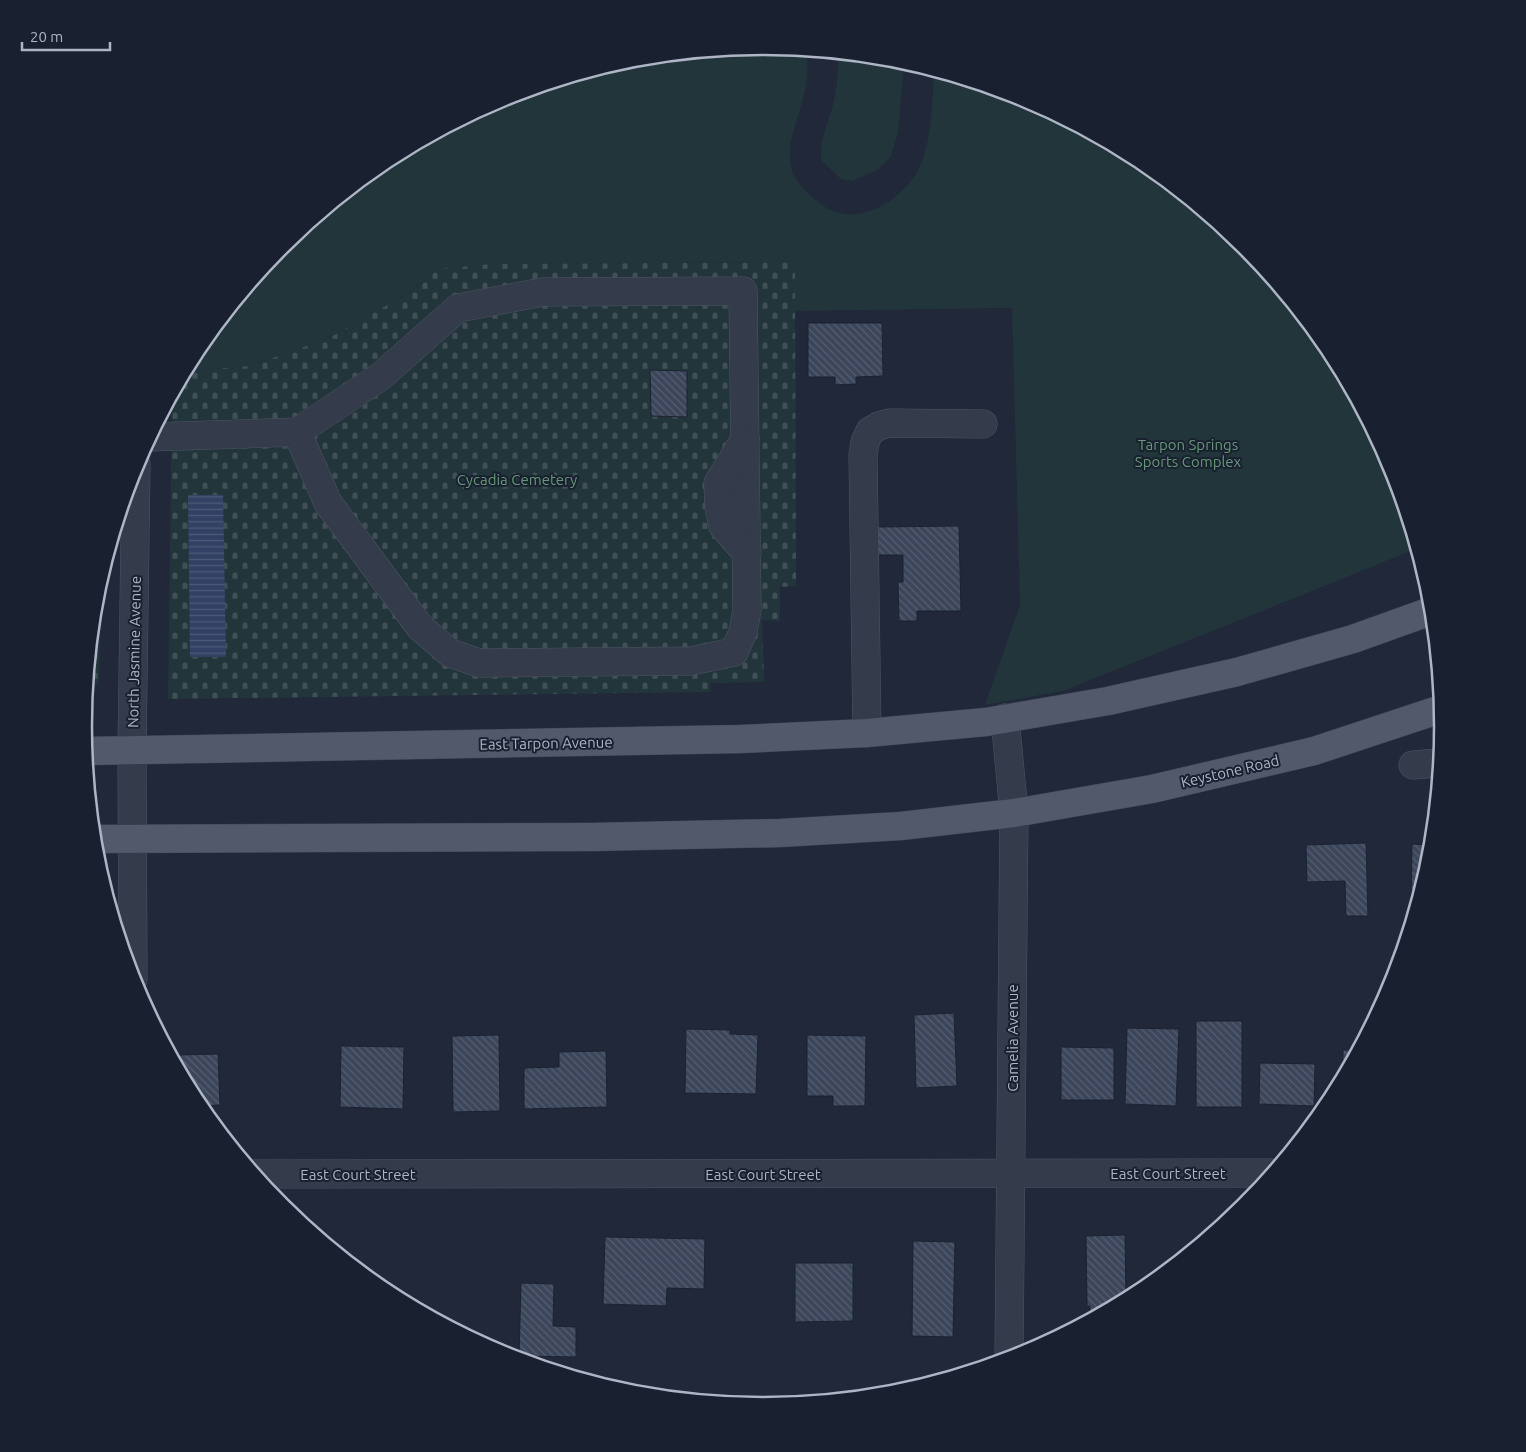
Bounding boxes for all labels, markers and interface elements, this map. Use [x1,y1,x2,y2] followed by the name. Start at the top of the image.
[22,20,110,52] scale bar
[30,28,63,45] text: 20 m
[1135,436,1242,470] park label: Tarpon Springs Sports Complex
[457,471,577,488] park label: Cycadia Cemetery
[124,576,144,728] street label: North Jasmine Avenue
[479,733,613,753] street label: East Tarpon Avenue
[1179,751,1281,791] street label: Keystone Road
[1004,984,1021,1092] street label: Camelia Avenue
[1110,1165,1226,1182] street label: East Court Street
[300,1166,416,1183] street label: East Court Street
[705,1166,821,1183] street label: East Court Street

